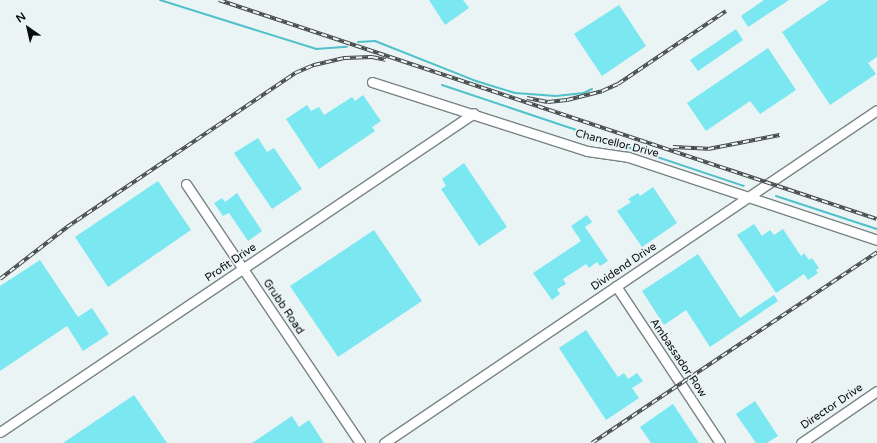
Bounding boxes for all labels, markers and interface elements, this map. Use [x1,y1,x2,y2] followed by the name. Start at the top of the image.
[8,8,48,48] north arrow
[14,10,28,25] text: N
[574,127,660,161] street label: Chancellor Drive
[589,240,659,294] street label: Dividend Drive
[203,241,259,285] street label: Profit Drive
[260,277,306,337] street label: Grubb Road
[647,316,709,400] street label: Ambassador Row
[798,381,866,433] street label: Director Drive

